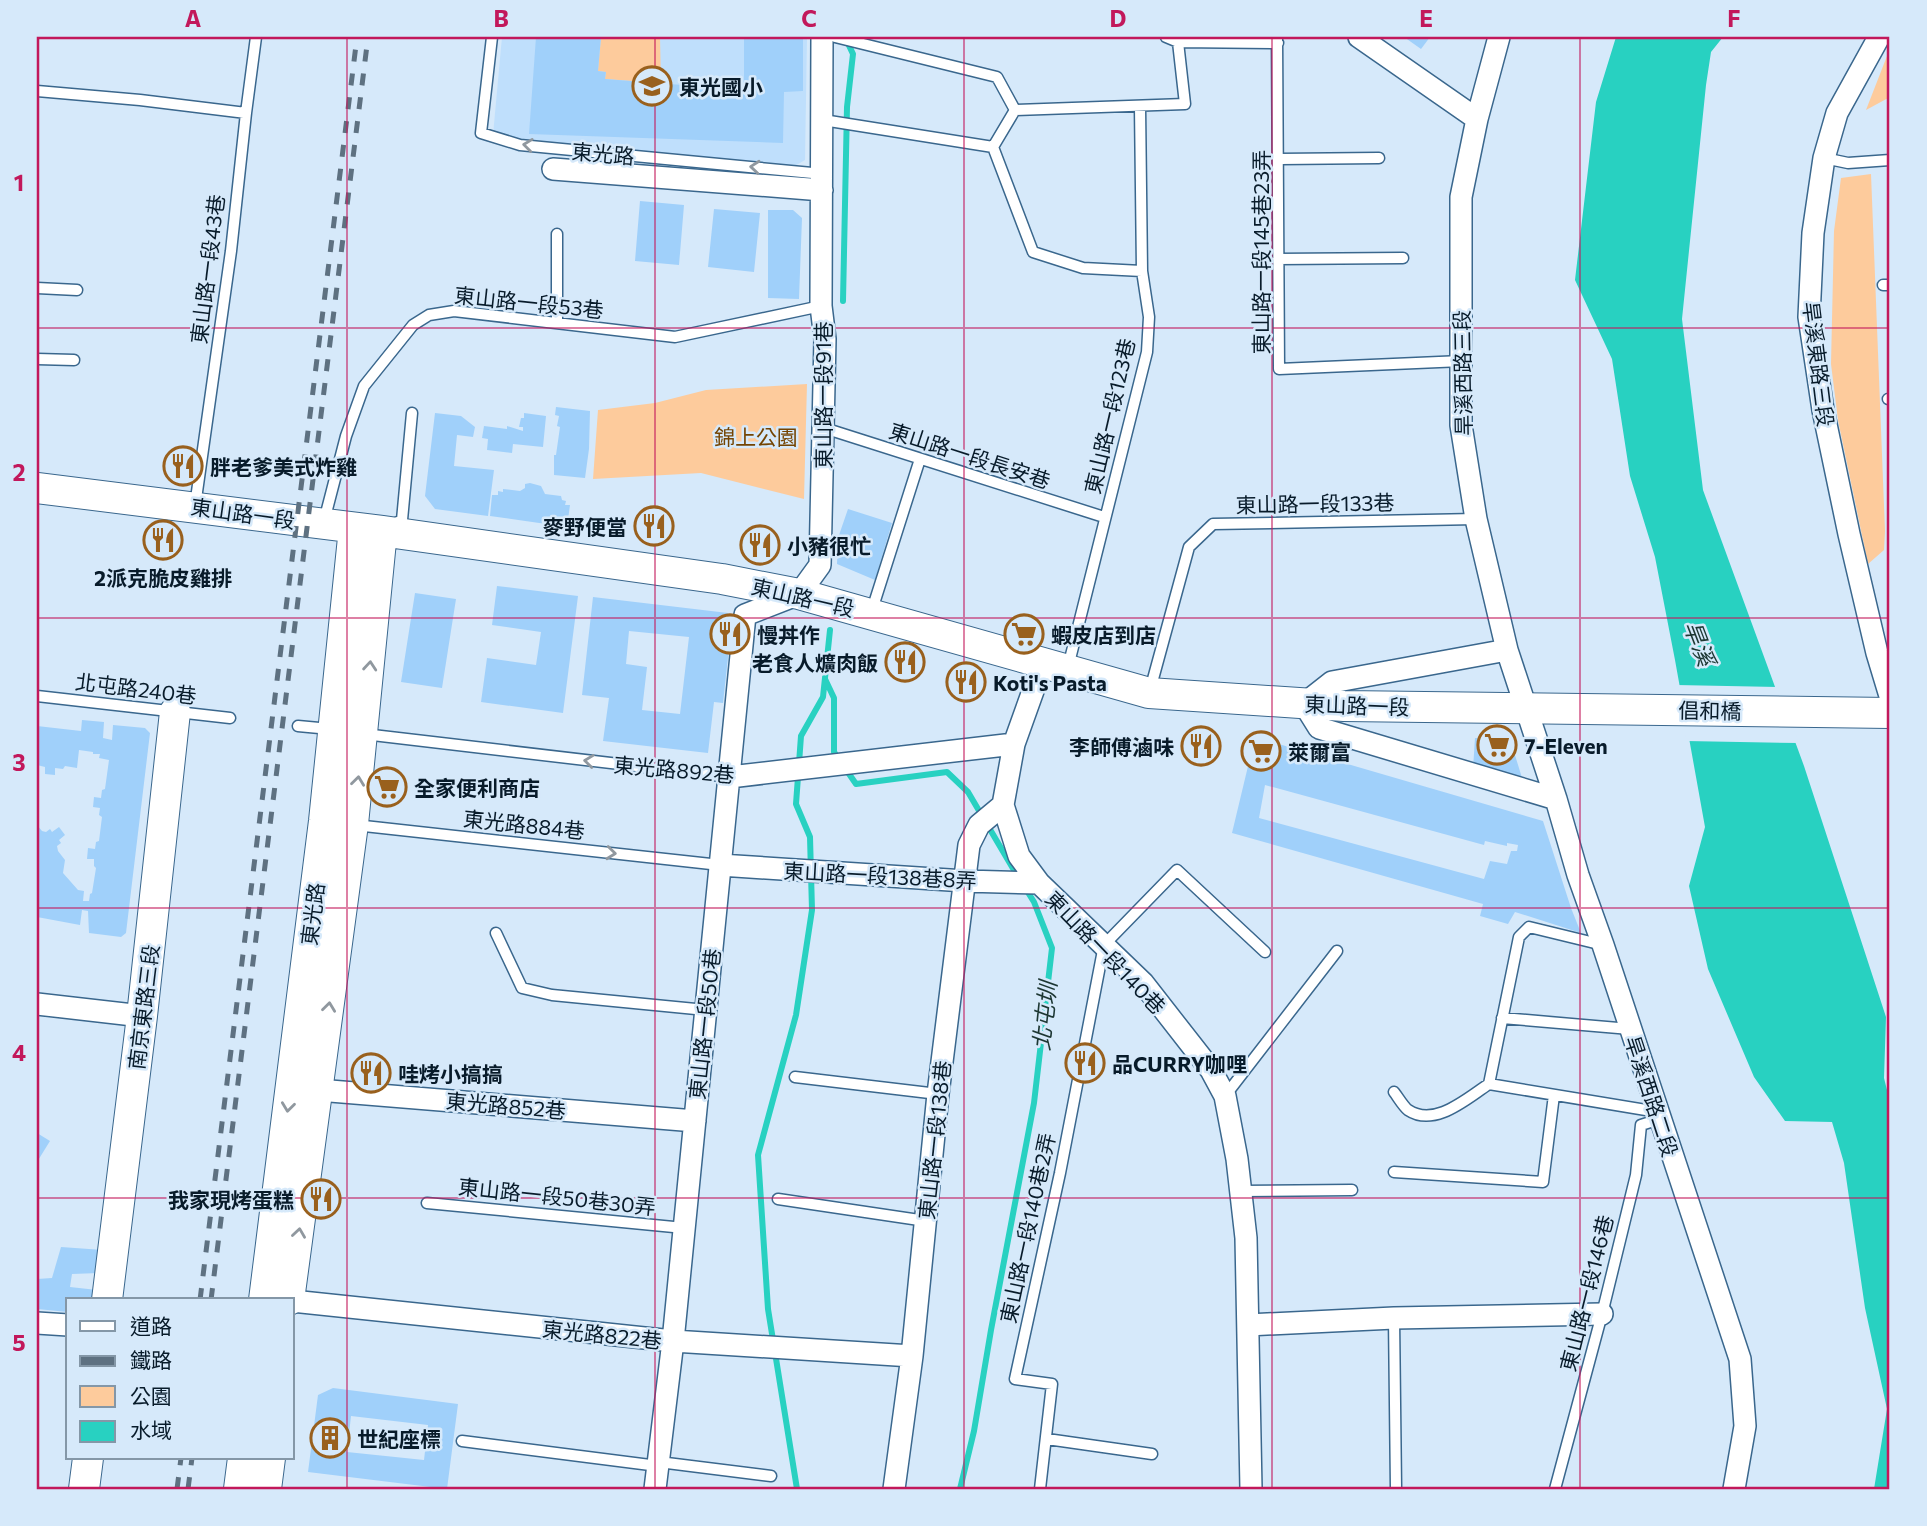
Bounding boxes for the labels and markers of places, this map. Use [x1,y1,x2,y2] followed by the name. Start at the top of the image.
[631,65,673,107] school or university icon: 東光國小
[679,74,763,99] place label: 東光國小
[162,445,204,487] restaurant icon: 胖老爹美式炸雞
[210,454,357,479] place label: 胖老爹美式炸雞
[633,505,675,547] restaurant icon: 麥野便當
[543,514,627,539] place label: 麥野便當
[142,519,184,561] restaurant icon: 2派克脆皮雞排
[739,524,781,566] restaurant icon: 小豬很忙
[787,533,871,558] place label: 小豬很忙
[94,565,232,590] place label: 2派克脆皮雞排
[709,613,751,655] restaurant icon: 慢丼作
[1003,613,1045,655] supermarket icon: 蝦皮店到店
[757,622,820,647] place label: 慢丼作
[1051,622,1156,647] place label: 蝦皮店到店
[884,641,926,683] restaurant icon: 老食人爌肉飯
[752,650,878,675] place label: 老食人爌肉飯
[945,661,987,703] restaurant icon: Koti's Pasta
[993,670,1107,695] place label: Koti's Pasta
[1476,724,1518,766] supermarket icon: 7-Eleven
[1180,725,1222,767] restaurant icon: 李師傅滷味
[1240,730,1282,772] supermarket icon: 萊爾富
[1524,733,1608,758] place label: 7-Eleven
[1069,734,1174,759] place label: 李師傅滷味
[1288,739,1351,764] place label: 萊爾富
[366,766,408,808] supermarket icon: 全家便利商店
[414,775,540,800] place label: 全家便利商店
[1064,1042,1106,1084] restaurant icon: 品CURRY咖哩
[1112,1051,1247,1076] place label: 品CURRY咖哩
[350,1052,392,1094] restaurant icon: 哇烤小搞搞
[398,1061,503,1086] place label: 哇烤小搞搞
[300,1178,342,1220] restaurant icon: 我家現烤蛋糕
[168,1187,294,1212] place label: 我家現烤蛋糕
[309,1417,351,1459] building icon: 世紀座標
[357,1426,441,1451] place label: 世紀座標

